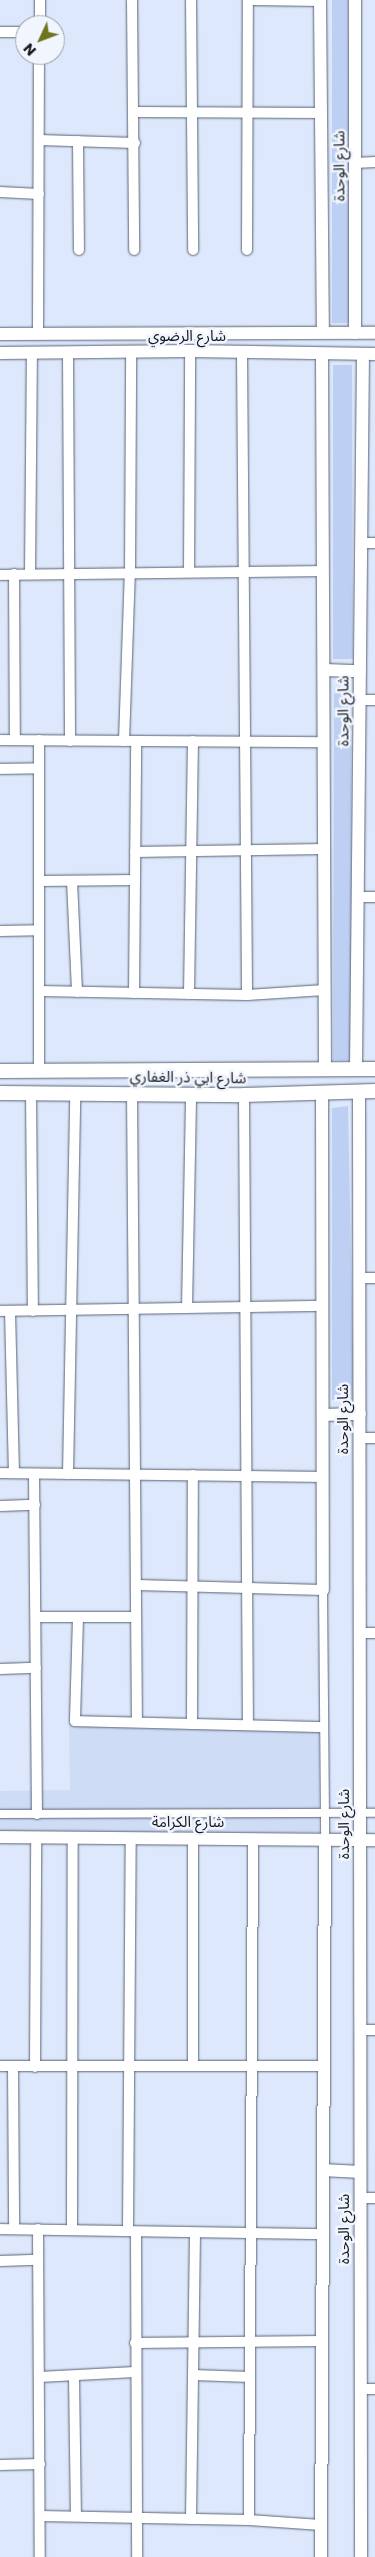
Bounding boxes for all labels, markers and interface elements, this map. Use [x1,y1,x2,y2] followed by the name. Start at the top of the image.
[15,15,65,65] north arrow
[19,39,41,60] text: N
[330,131,348,201] street label: شارع الوحدة
[148,327,226,345] street label: شارع الرضوي
[334,676,352,746] street label: شارع الوحدة
[130,1067,246,1087] street label: شارع ابي ذر الغفاري
[334,1384,352,1454] street label: شارع الوحدة
[335,1789,353,1859] street label: شارع الوحدة
[152,1813,224,1831] street label: شارع الكرامة
[335,2194,353,2264] street label: شارع الوحدة

